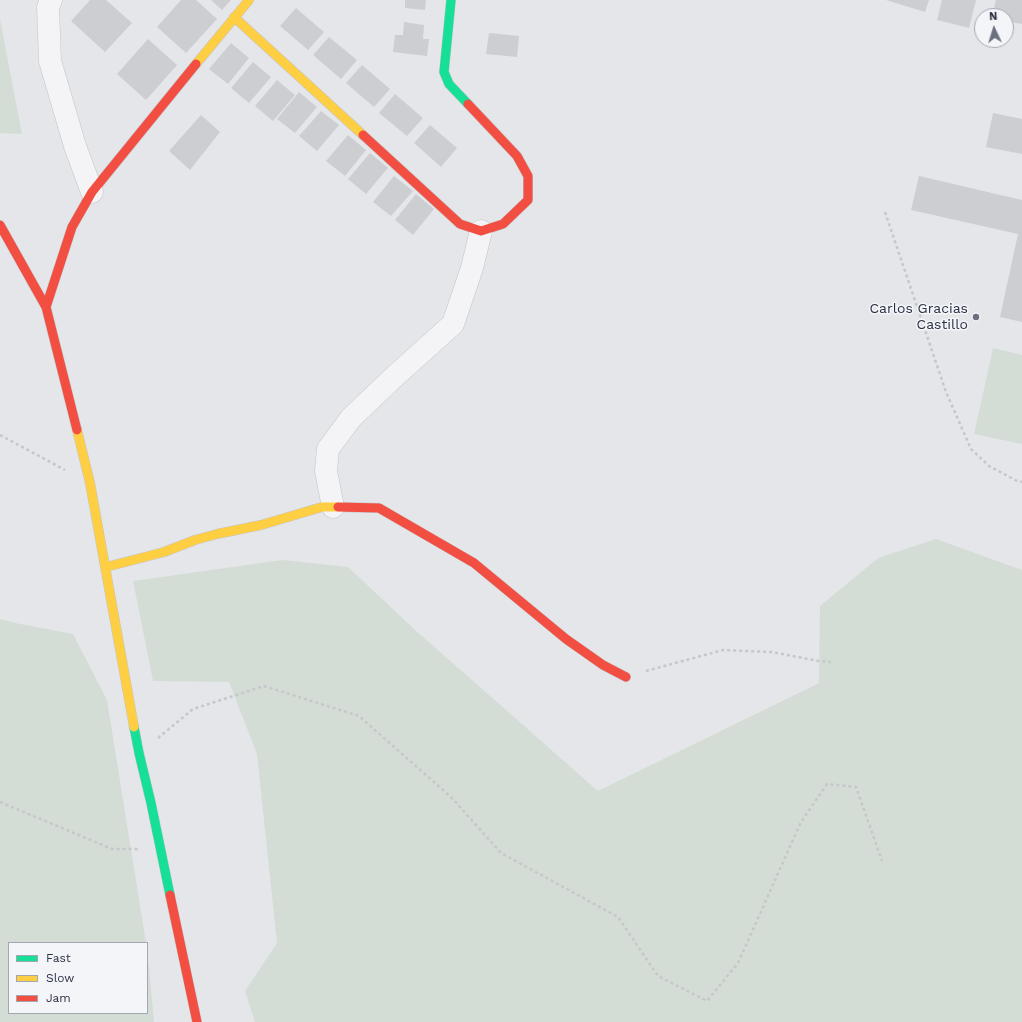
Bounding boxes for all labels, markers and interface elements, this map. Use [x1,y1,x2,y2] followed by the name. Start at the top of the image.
[974,8,1014,48] north arrow
[989,10,998,23] text: N
[869,301,968,334] place label: Carlos Gracias Castillo
[971,312,981,322] marker: Carlos Gracias Castillo
[8,942,148,1014] legend
[46,951,71,965] text: Fast
[46,971,74,985] text: Slow
[46,991,71,1005] text: Jam

